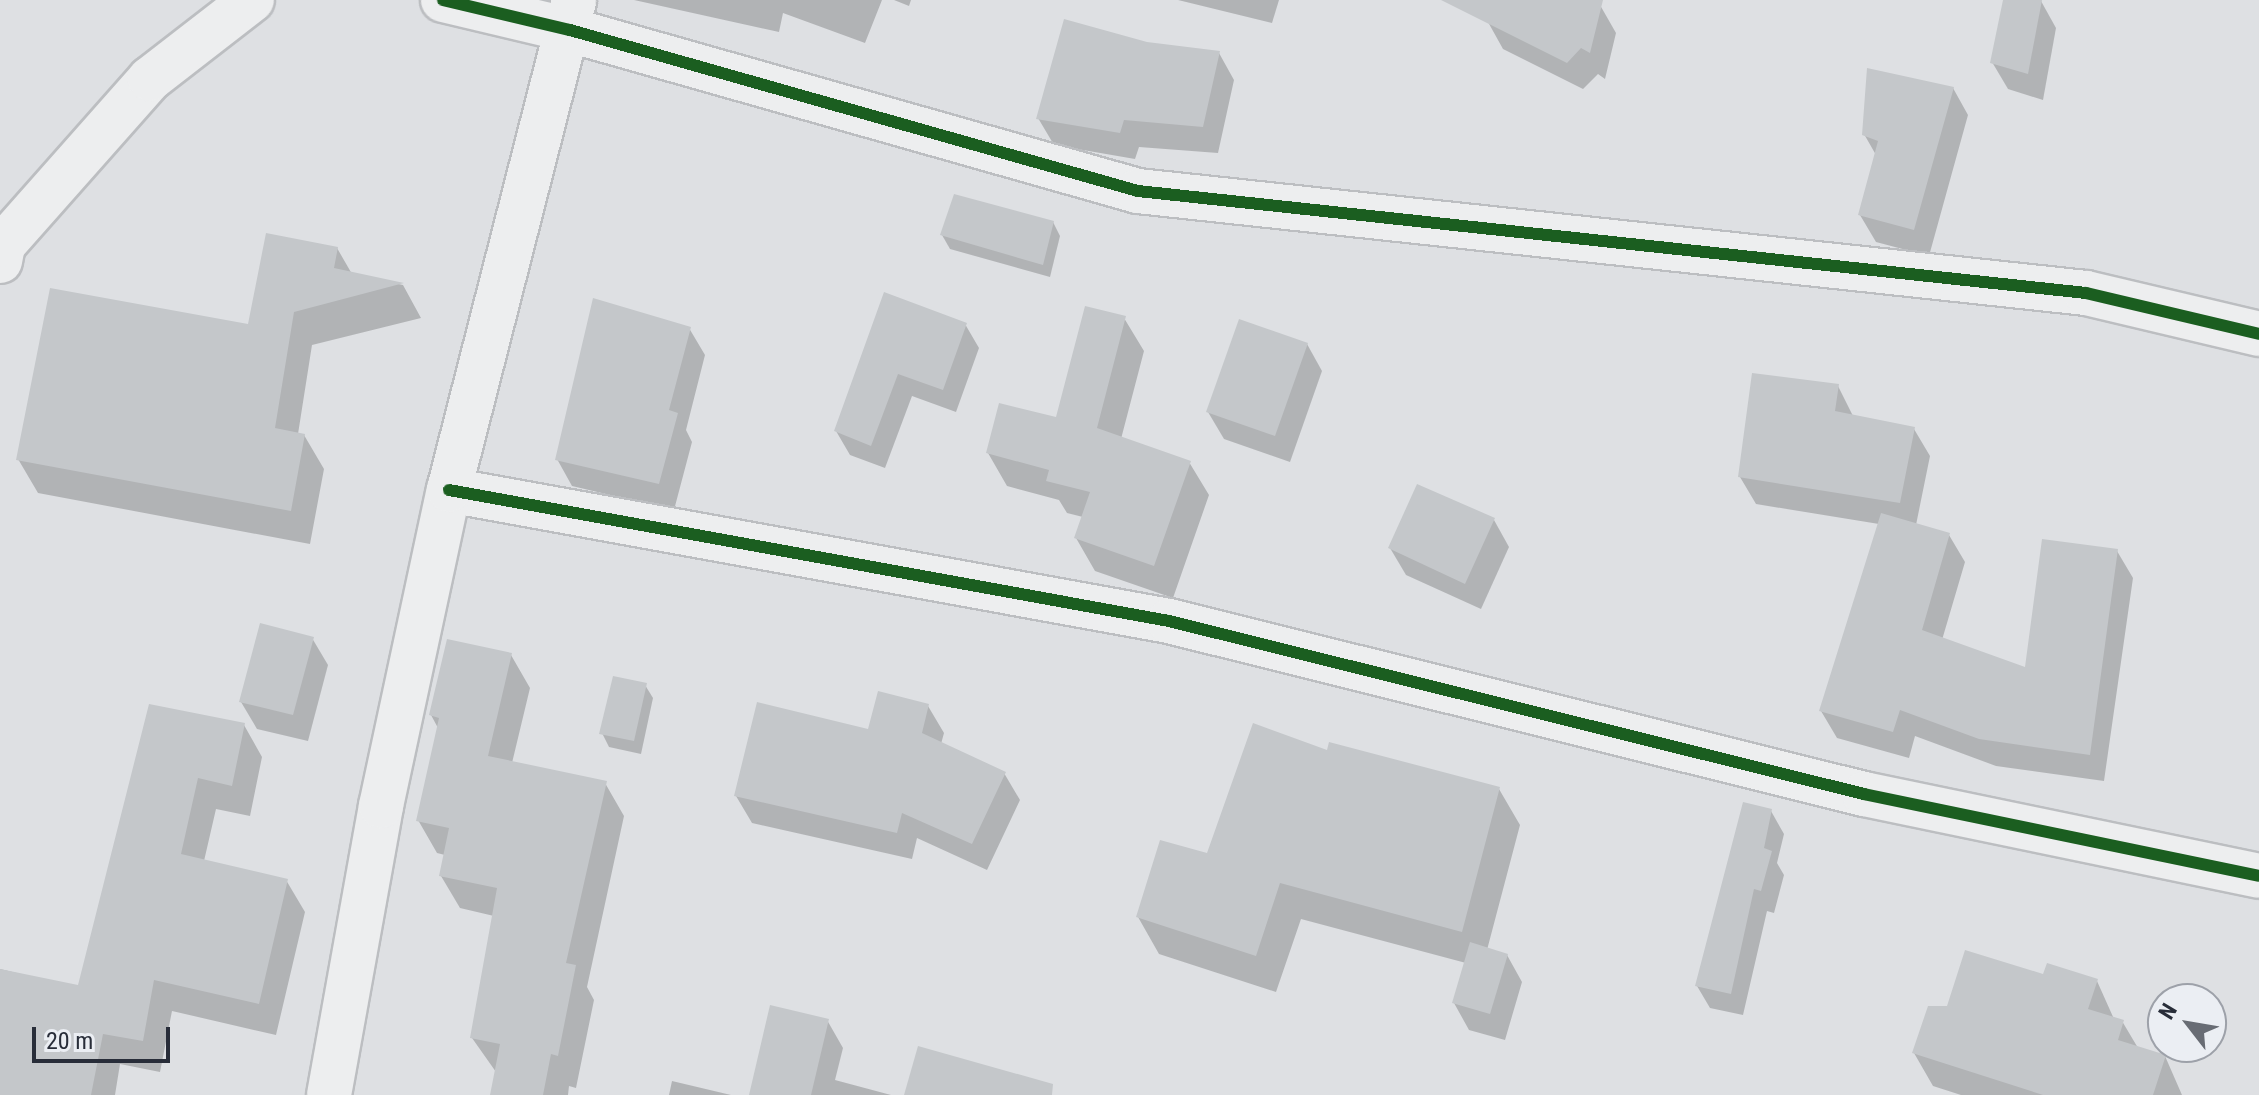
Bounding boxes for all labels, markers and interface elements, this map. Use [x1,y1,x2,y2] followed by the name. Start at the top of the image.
[2147,983,2227,1063] north arrow
[2154,999,2182,1024] text: N
[36,1011,174,1061] scale bar
[46,1027,93,1055] text: 20 m

